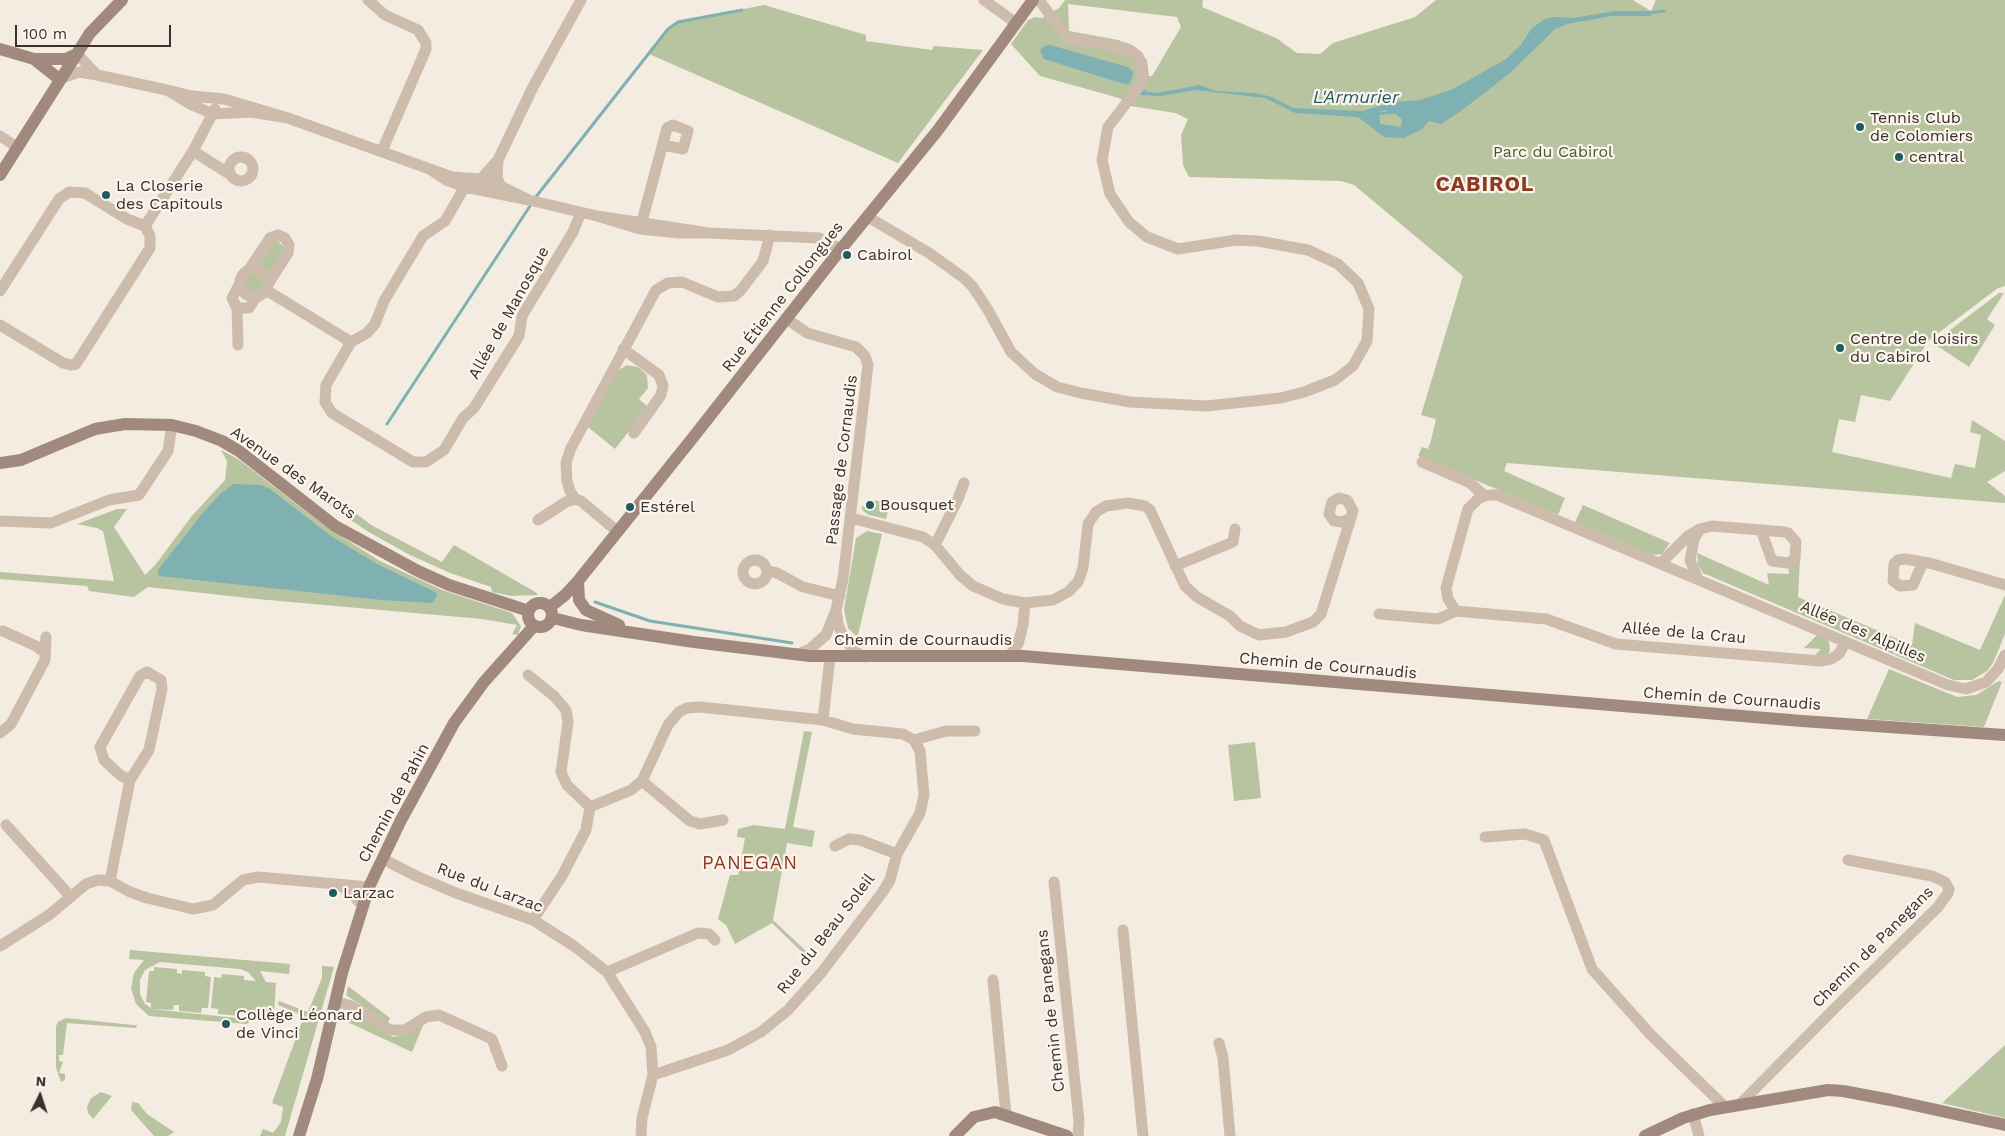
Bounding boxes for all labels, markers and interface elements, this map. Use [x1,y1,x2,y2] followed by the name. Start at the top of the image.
[18,15,174,47] scale bar
[23,25,67,43] text: 100 m
[1313,87,1399,109] water label: L'Armurier
[1870,108,1973,146] place label: Tennis Club de Colomiers
[1854,121,1866,133] marker: Tennis Club de Colomiers
[1493,142,1613,162] park label: Parc du Cabirol
[1909,147,1964,167] place label: central
[1893,151,1905,163] marker: central
[1435,172,1535,198] district label: CABIROL
[116,176,223,214] place label: La Closerie des Capitouls
[100,189,112,201] marker: La Closerie des Capitouls
[718,218,848,376] street label: Rue Étienne Collongues
[465,243,553,383] street label: Allée de Manosque
[857,245,912,265] place label: Cabirol
[841,249,853,261] marker: Cabirol
[1850,329,1978,367] place label: Centre de loisirs du Cabirol
[1834,342,1846,354] marker: Centre de loisirs du Cabirol
[822,374,862,546] street label: Passage de Cornaudis
[227,422,359,524] street label: Avenue des Marots
[880,495,954,515] place label: Bousquet
[640,497,695,517] place label: Estérel
[864,499,876,511] marker: Bousquet
[624,501,636,513] marker: Estérel
[1797,597,1929,667] street label: Allée des Alpilles
[1621,618,1747,648] street label: Allée de la Crau
[834,630,1012,650] street label: Chemin de Cournaudis
[1238,649,1418,683] street label: Chemin de Cournaudis
[1642,683,1822,715] street label: Chemin de Cournaudis
[354,740,434,866] street label: Chemin de Pahin
[701,852,799,874] district label: PANEGAN
[434,859,546,917] street label: Rue du Larzac
[773,870,879,998] street label: Rue du Beau Soleil
[1808,882,1938,1012] street label: Chemin de Panegans
[343,883,395,903] place label: Larzac
[327,887,339,899] marker: Larzac
[1033,929,1069,1093] street label: Chemin de Panegans
[236,1005,362,1043] place label: Collège Léonard de Vinci
[220,1018,232,1030] marker: Collège Léonard de Vinci
[15,1071,65,1121] north arrow
[35,1073,47,1089] text: N

